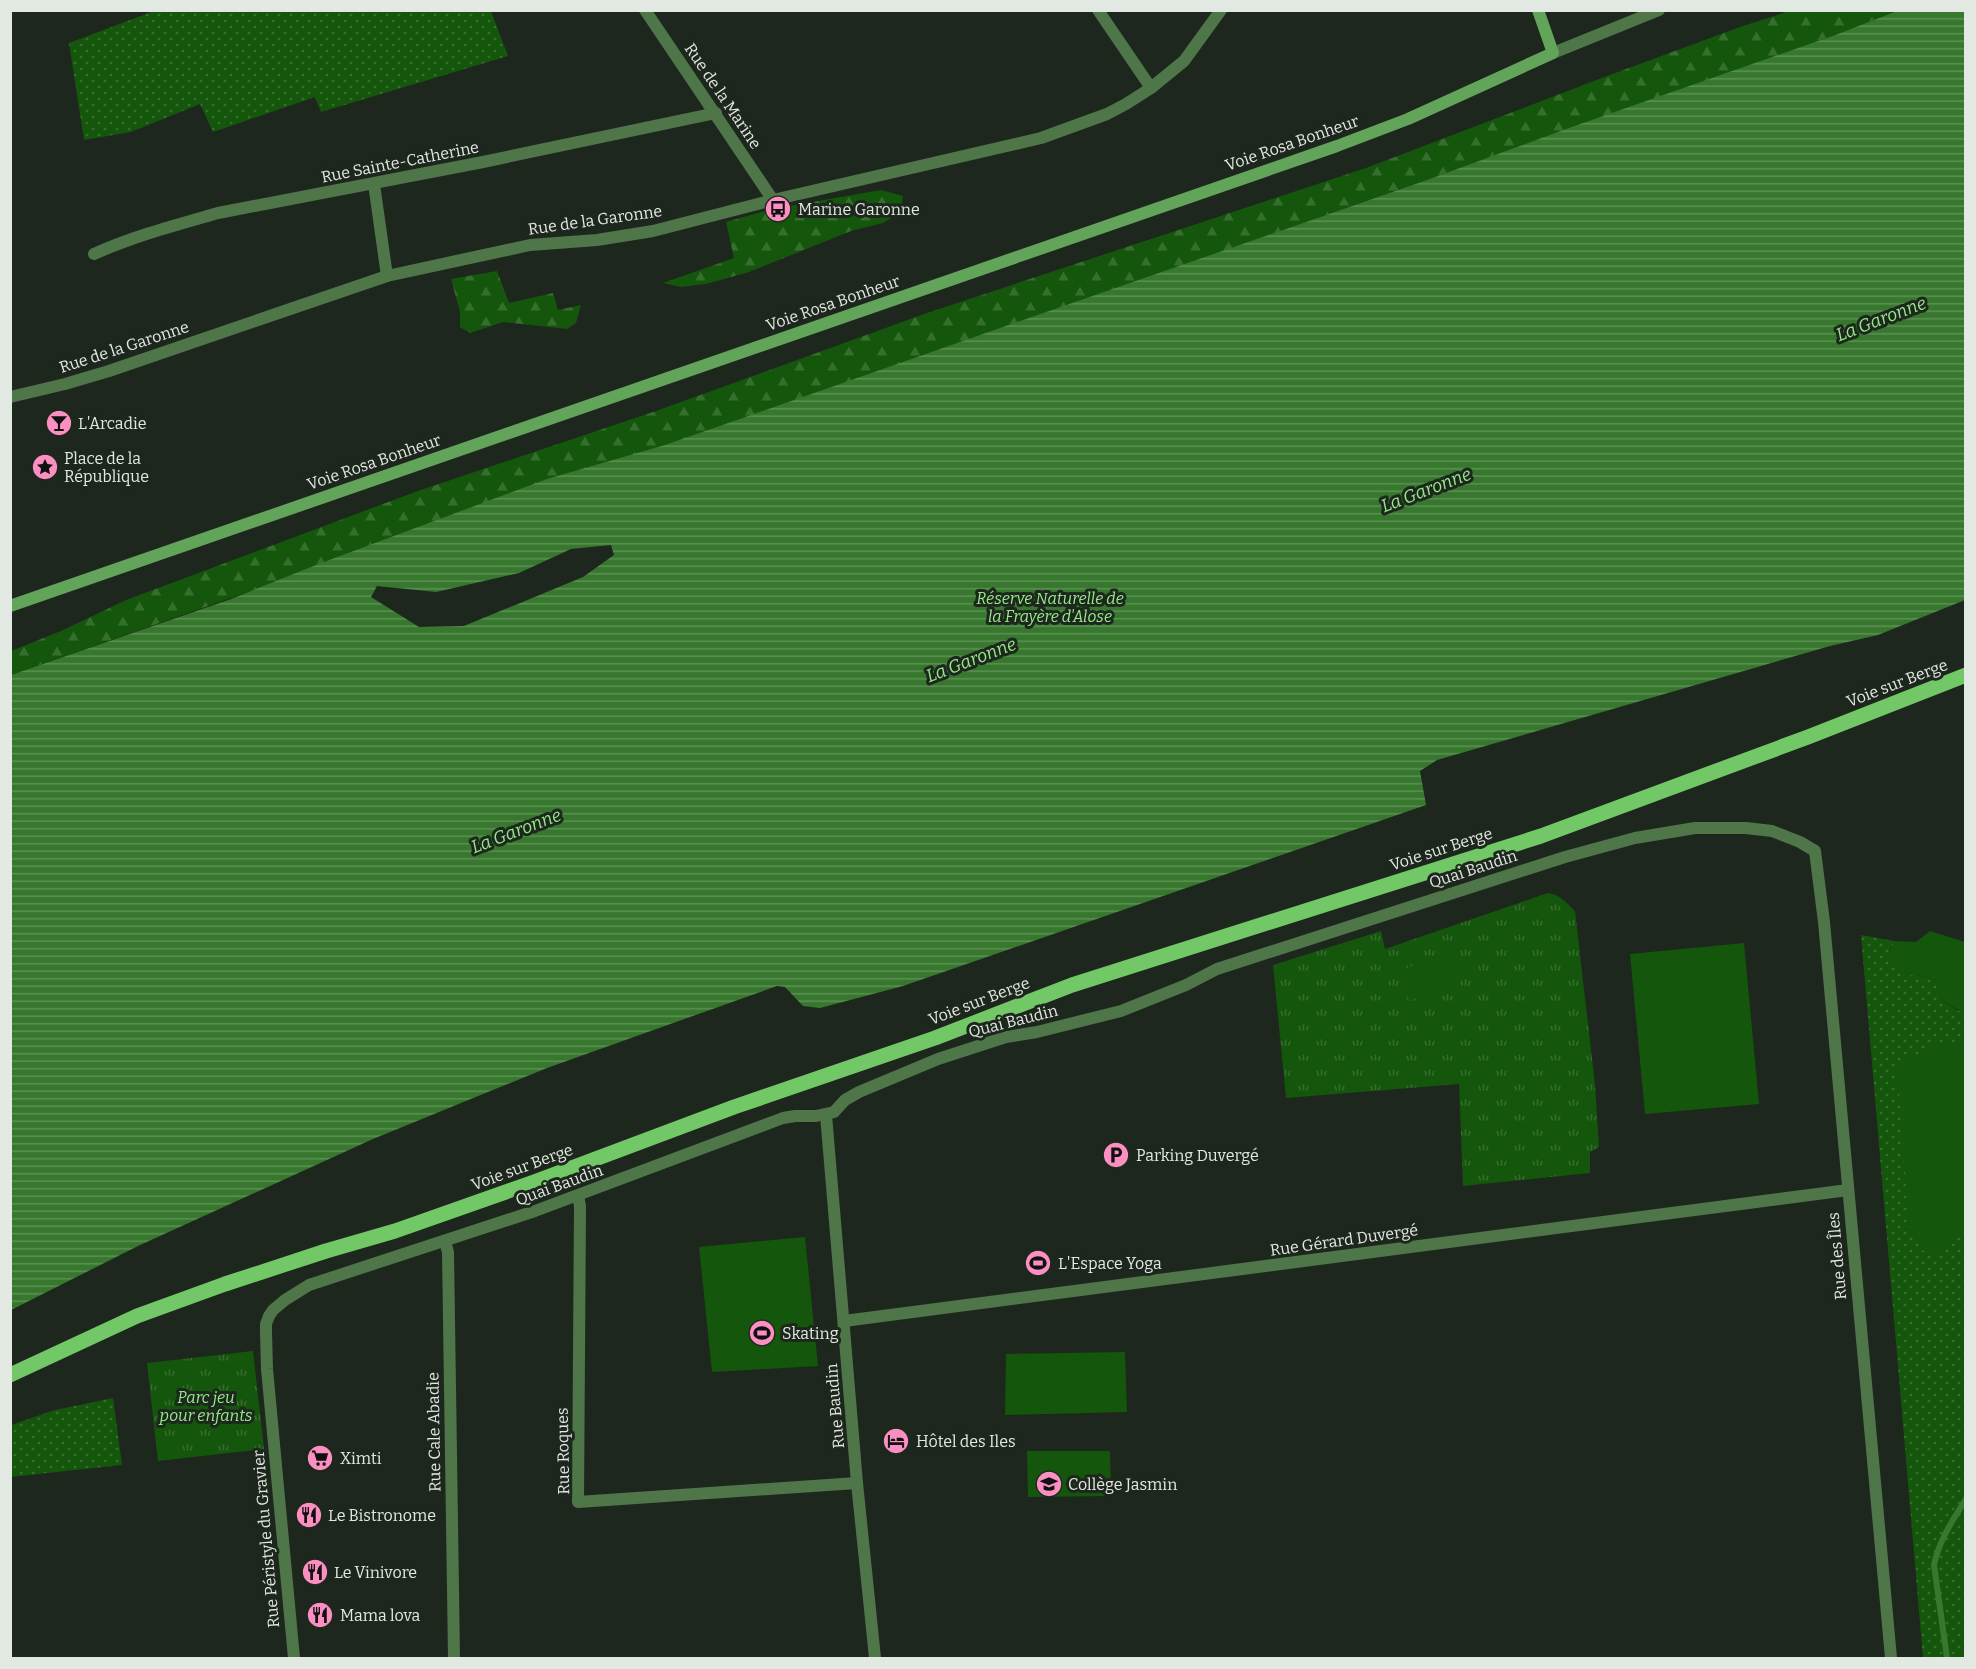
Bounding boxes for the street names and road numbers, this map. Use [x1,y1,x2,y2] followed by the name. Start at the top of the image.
[681,40,765,152] street label: Rue de la Marine
[1223,111,1361,175] street label: Voie Rosa Bonheur
[320,137,480,187] street label: Rue Sainte-Catherine
[527,201,663,239] street label: Rue de la Garonne
[764,271,902,335] street label: Voie Rosa Bonheur
[57,317,191,377] street label: Rue de la Garonne
[305,430,443,494] street label: Voie Rosa Bonheur
[1844,655,1950,711] street label: Voie sur Berge
[1387,823,1495,875] street label: Voie sur Berge
[1427,846,1519,892] street label: Quai Baudin
[926,973,1032,1029] street label: Voie sur Berge
[966,1001,1060,1041] street label: Quai Baudin
[469,1140,575,1194] street label: Voie sur Berge
[513,1160,605,1210] street label: Quai Baudin
[1823,1211,1850,1301] street label: Rue des Îles
[1269,1220,1419,1260] street label: Rue Gérard Duvergé
[822,1363,848,1449] street label: Rue Baudin
[423,1372,445,1492] street label: Rue Cale Abadie
[553,1407,573,1495] street label: Rue Roques
[249,1449,283,1629] street label: Rue Péristyle du Gravier

